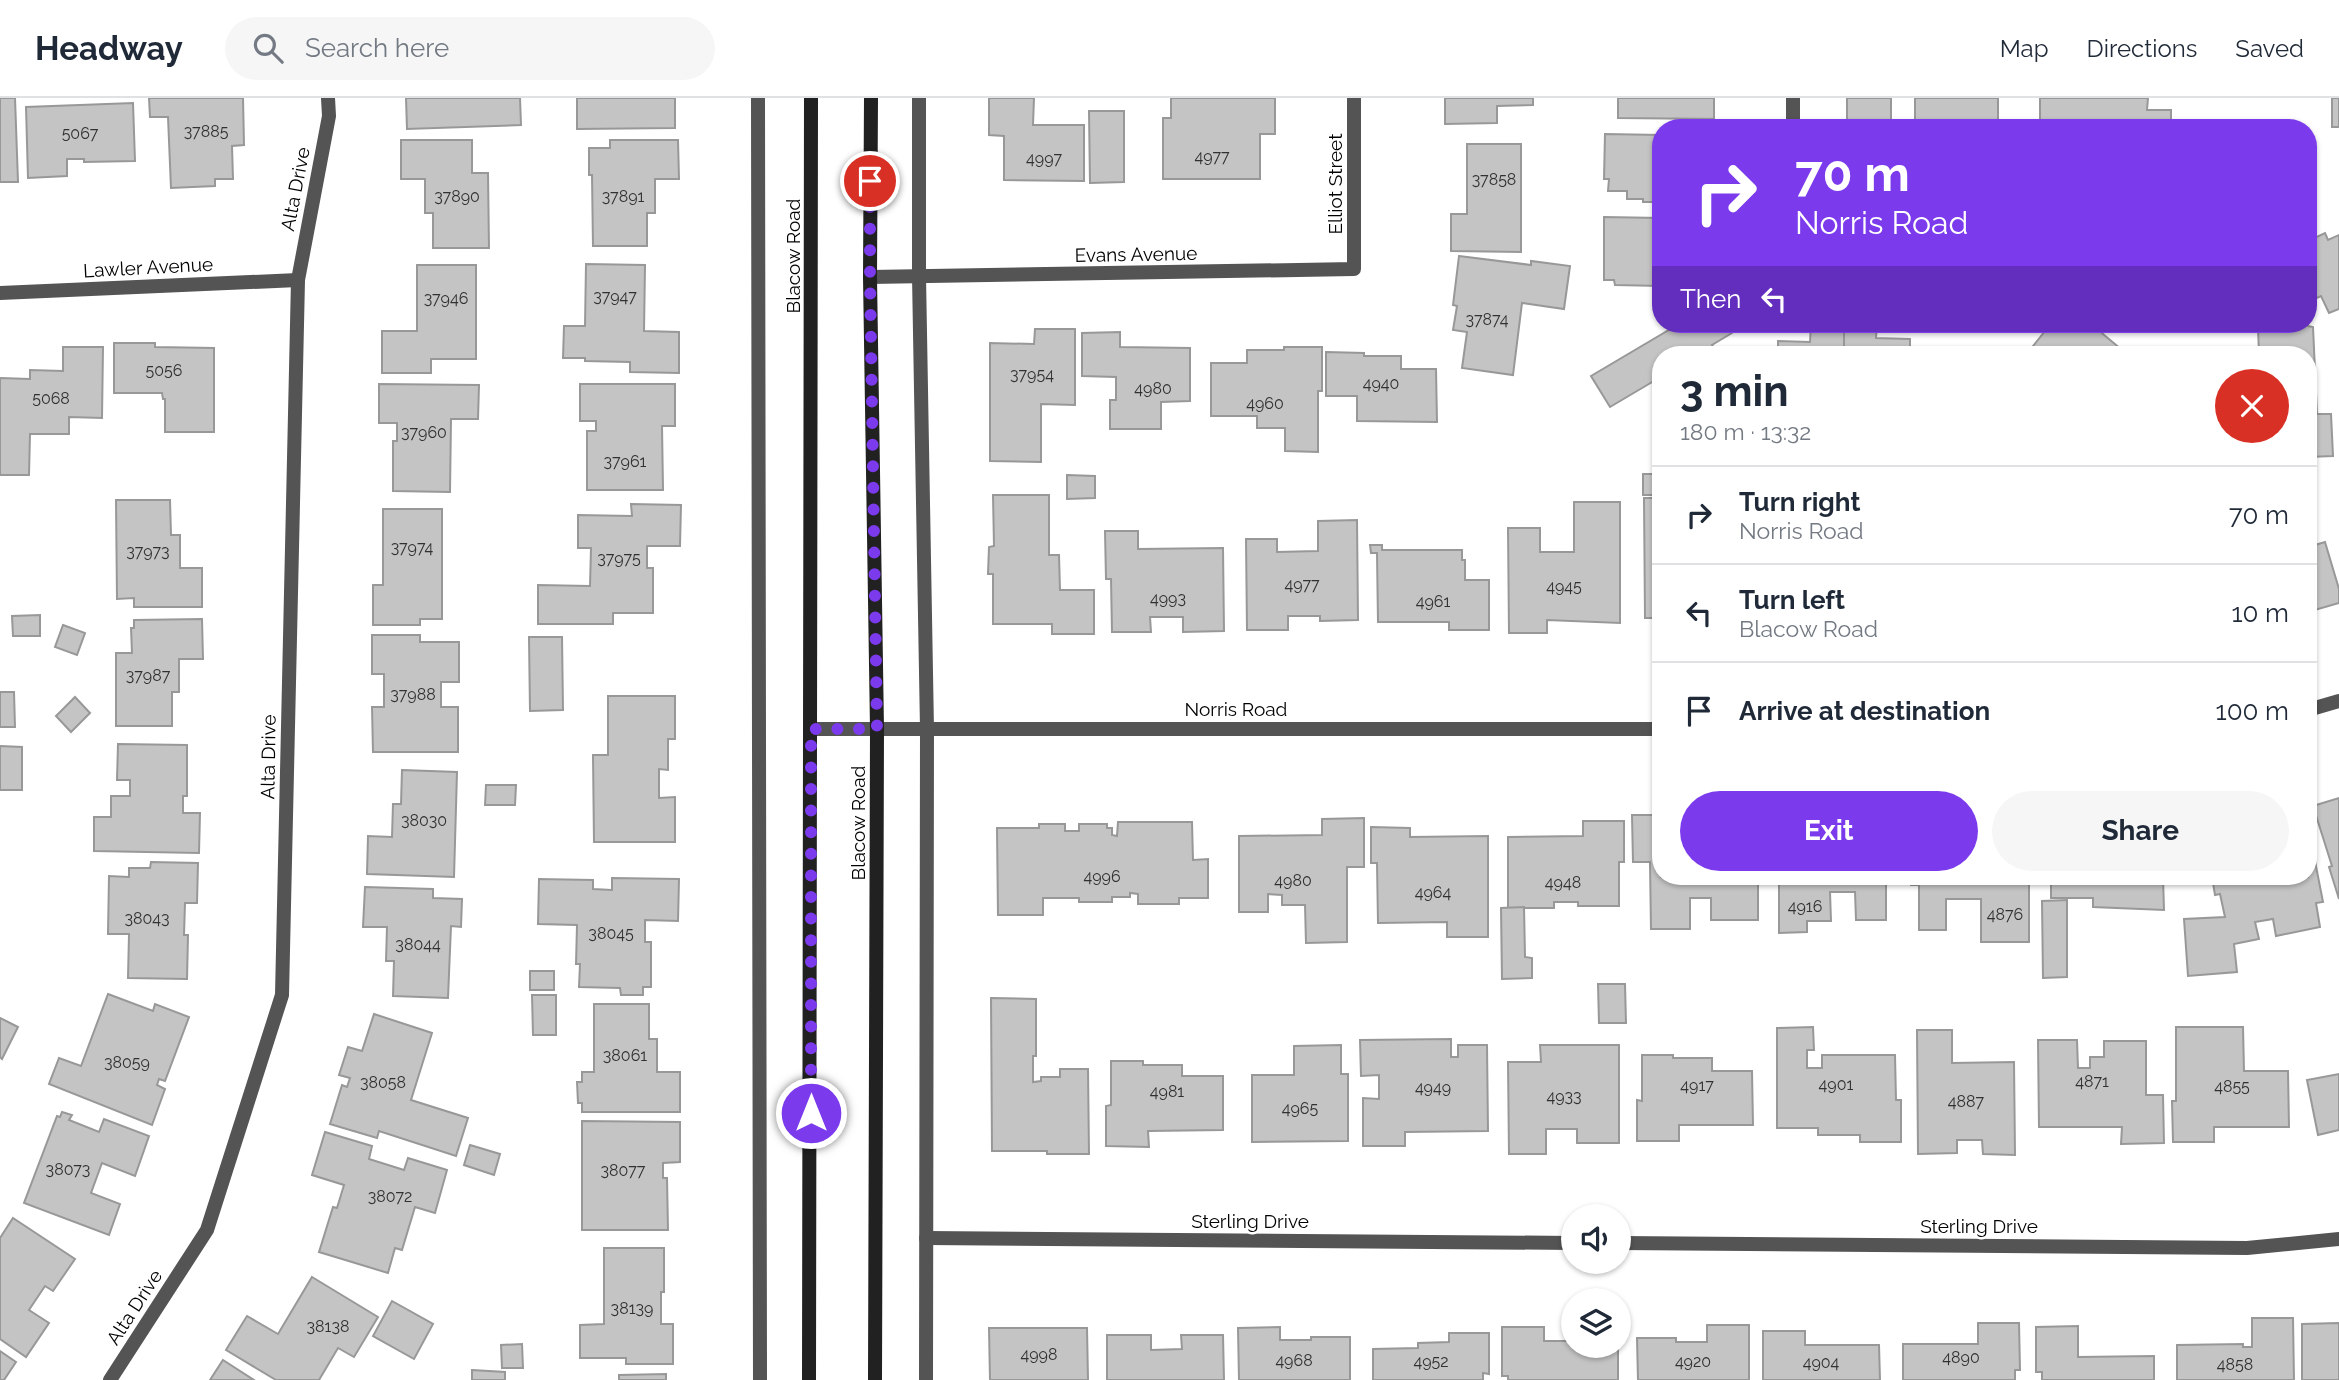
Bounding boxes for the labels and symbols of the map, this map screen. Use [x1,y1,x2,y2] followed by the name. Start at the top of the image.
[184,122,229,141] house number: 37885
[62,124,99,143] house number: 5067
[1324,133,1346,235] street label: Elliot Street
[276,145,314,233] street label: Alta Drive
[1194,147,1230,166] house number: 4977
[1026,149,1062,168] house number: 4997
[840,151,900,211] pin
[1472,170,1516,189] house number: 37858
[434,187,480,206] house number: 37890
[602,187,645,206] house number: 37891
[782,199,804,313] street label: Blacow Road
[1075,242,1197,266] street label: Evans Avenue
[82,253,214,281] street label: Lawler Avenue
[593,287,637,306] house number: 37947
[424,289,468,308] house number: 37946
[1466,310,1509,329] house number: 37874
[146,361,182,380] house number: 5056
[1010,365,1054,384] house number: 37954
[1363,374,1399,393] house number: 4940
[1134,379,1172,398] house number: 4980
[32,389,70,408] house number: 5068
[1246,394,1284,413] house number: 4960
[401,423,447,442] house number: 37960
[604,452,647,471] house number: 37961
[391,538,434,557] house number: 37974
[126,542,170,561] house number: 37973
[597,549,641,568] house number: 37975
[1284,575,1320,594] house number: 4977
[1546,577,1582,596] house number: 4945
[1150,589,1186,608] house number: 4993
[1416,592,1450,611] house number: 4961
[126,666,171,685] house number: 37987
[390,685,436,704] house number: 37988
[1185,698,1287,720] street label: Norris Road
[256,714,280,800] street label: Alta Drive
[847,766,869,880] street label: Blacow Road
[401,811,447,830] house number: 38030
[1083,867,1121,886] house number: 4996
[1274,871,1312,890] house number: 4980
[1545,873,1581,892] house number: 4948
[1415,883,1452,902] house number: 4964
[1788,897,1822,916] house number: 4916
[1987,905,2023,924] house number: 4876
[124,909,170,928] house number: 38043
[588,924,634,943] house number: 38045
[395,935,441,954] house number: 38044
[603,1046,647,1065] house number: 38061
[104,1053,150,1072] house number: 38059
[2075,1072,2109,1091] house number: 4871
[360,1073,406,1092] house number: 38058
[1819,1075,1854,1094] house number: 4901
[774,1076,848,1150] position arrow
[1680,1076,1714,1095] house number: 4917
[2214,1077,2250,1096] house number: 4855
[1415,1078,1451,1097] house number: 4949
[1150,1082,1184,1101] house number: 4981
[1546,1087,1582,1106] house number: 4933
[1948,1092,1985,1111] house number: 4887
[1282,1099,1319,1118] house number: 4965
[46,1160,90,1179] house number: 38073
[601,1161,646,1180] house number: 38077
[368,1187,412,1206] house number: 38072
[1191,1210,1309,1232] street label: Sterling Drive
[1920,1215,2038,1237] street label: Sterling Drive
[102,1265,166,1349] street label: Alta Drive
[611,1299,653,1318] house number: 38139
[307,1317,349,1336] house number: 38138
[1021,1345,1057,1364] house number: 4998
[1942,1348,1980,1367] house number: 4890
[1275,1351,1313,1370] house number: 4968
[1413,1352,1449,1371] house number: 4952
[1675,1352,1711,1371] house number: 4920
[1803,1353,1840,1372] house number: 4904
[2217,1355,2253,1374] house number: 4858

